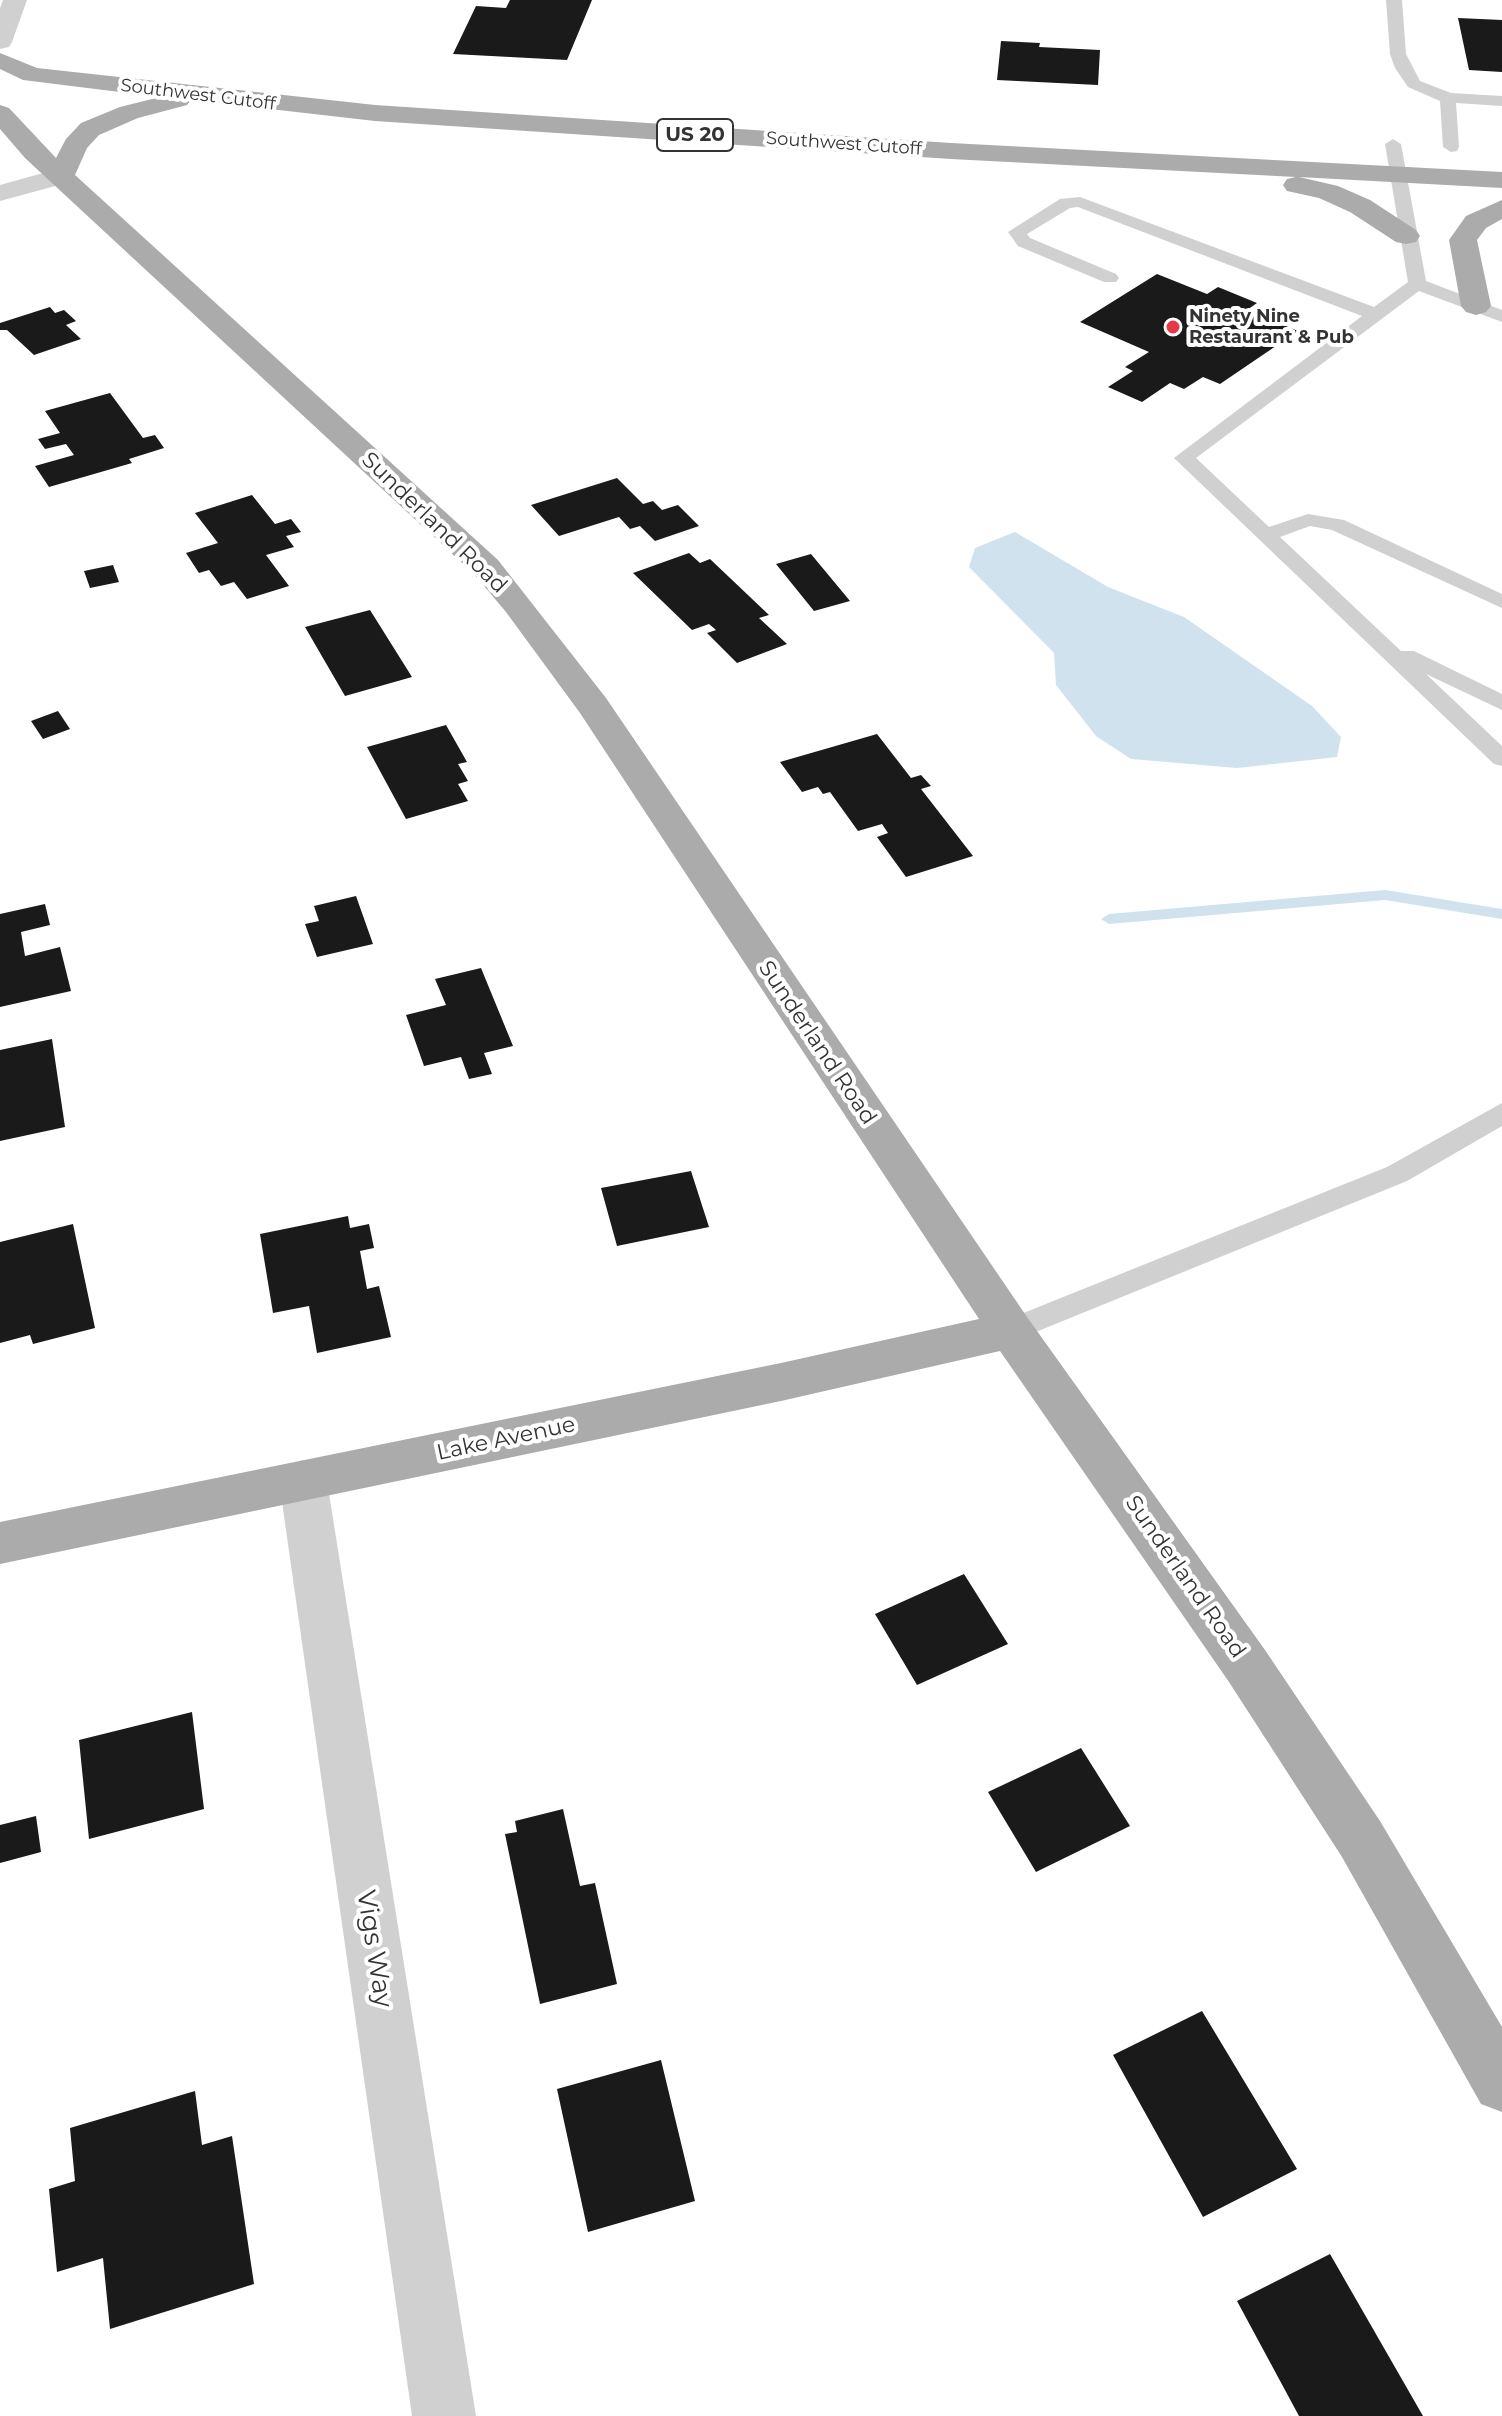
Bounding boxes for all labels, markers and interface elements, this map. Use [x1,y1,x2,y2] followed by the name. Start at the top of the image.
[119,75,277,115] street label: Southwest Cutoff
[657,119,733,151] road number: US 20
[765,128,923,160] street label: Southwest Cutoff
[1189,306,1354,348] place label: Ninety Nine Restaurant & Pub
[1164,318,1182,336] marker: Ninety Nine Restaurant & Pub
[356,447,512,599] street label: Sunderland Road
[752,956,882,1130] street label: Sunderland Road
[434,1411,578,1467] street label: Lake Avenue
[1119,1491,1251,1663] street label: Sunderland Road
[349,1888,399,2010] street label: Vigs Way

